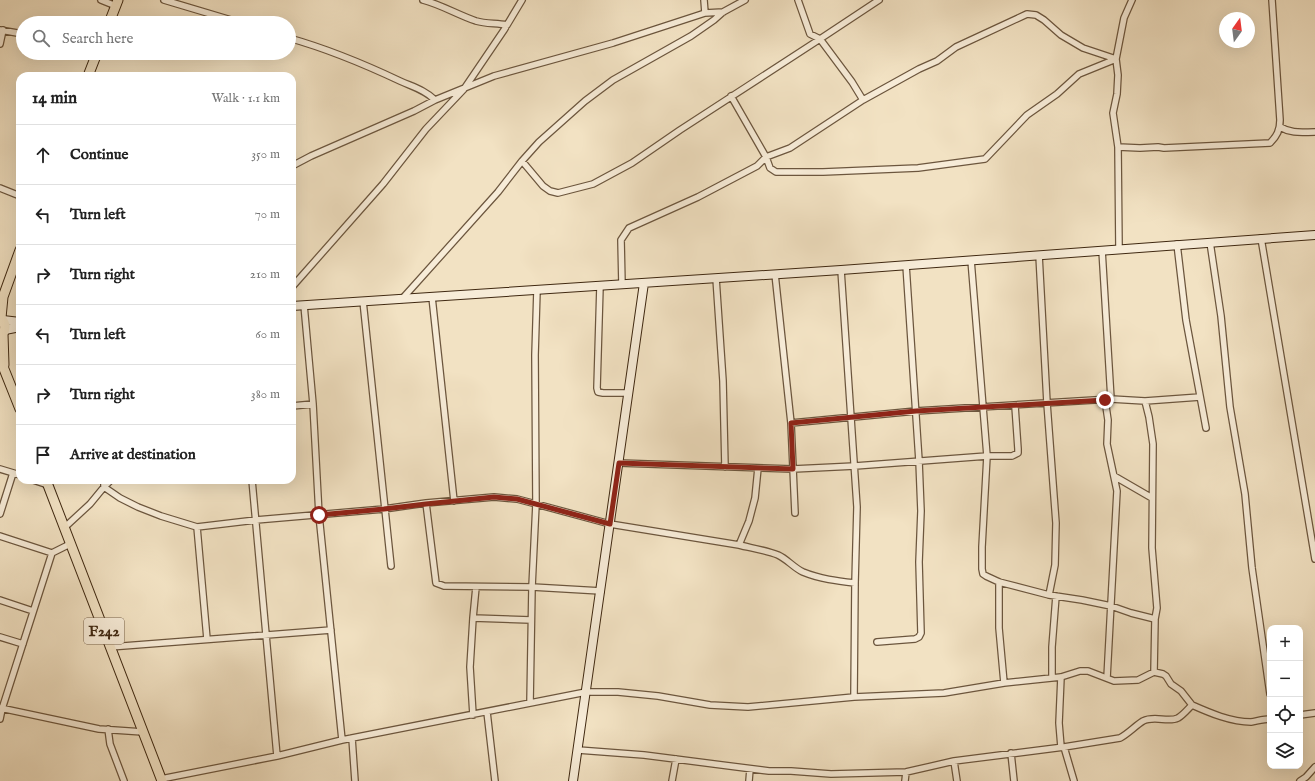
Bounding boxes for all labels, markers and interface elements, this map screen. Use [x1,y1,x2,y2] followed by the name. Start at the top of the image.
[1219,12,1255,48] north arrow
[16,16,296,60] search box
[30,27,52,49] icon: search
[62,29,133,48] text: Search here
[32,88,77,109] text: 14 min
[211,90,280,107] text: Walk · 1.1 km
[32,144,54,166] icon: ahead
[70,145,128,164] text: Continue
[251,146,280,163] text: 350 m
[32,204,54,226] icon: left
[70,205,126,224] text: Turn left
[255,206,280,223] text: 70 m
[32,264,54,286] icon: right
[70,265,135,284] text: Turn right
[250,266,280,283] text: 210 m
[32,324,54,346] icon: left
[70,325,126,344] text: Turn left
[255,326,280,343] text: 60 m
[32,384,54,406] icon: right
[70,385,135,404] text: Turn right
[251,386,280,403] text: 380 m
[1096,391,1114,409] route end
[32,444,54,466] icon: arrive
[70,445,196,464] text: Arrive at destination
[310,506,328,524] route start
[84,618,124,644] road number: F242
[1267,625,1303,769] map controls
[1267,625,1303,661] button: +
[1267,661,1303,697] button: −
[1267,697,1303,733] button: locate
[1267,733,1303,769] button: layers

